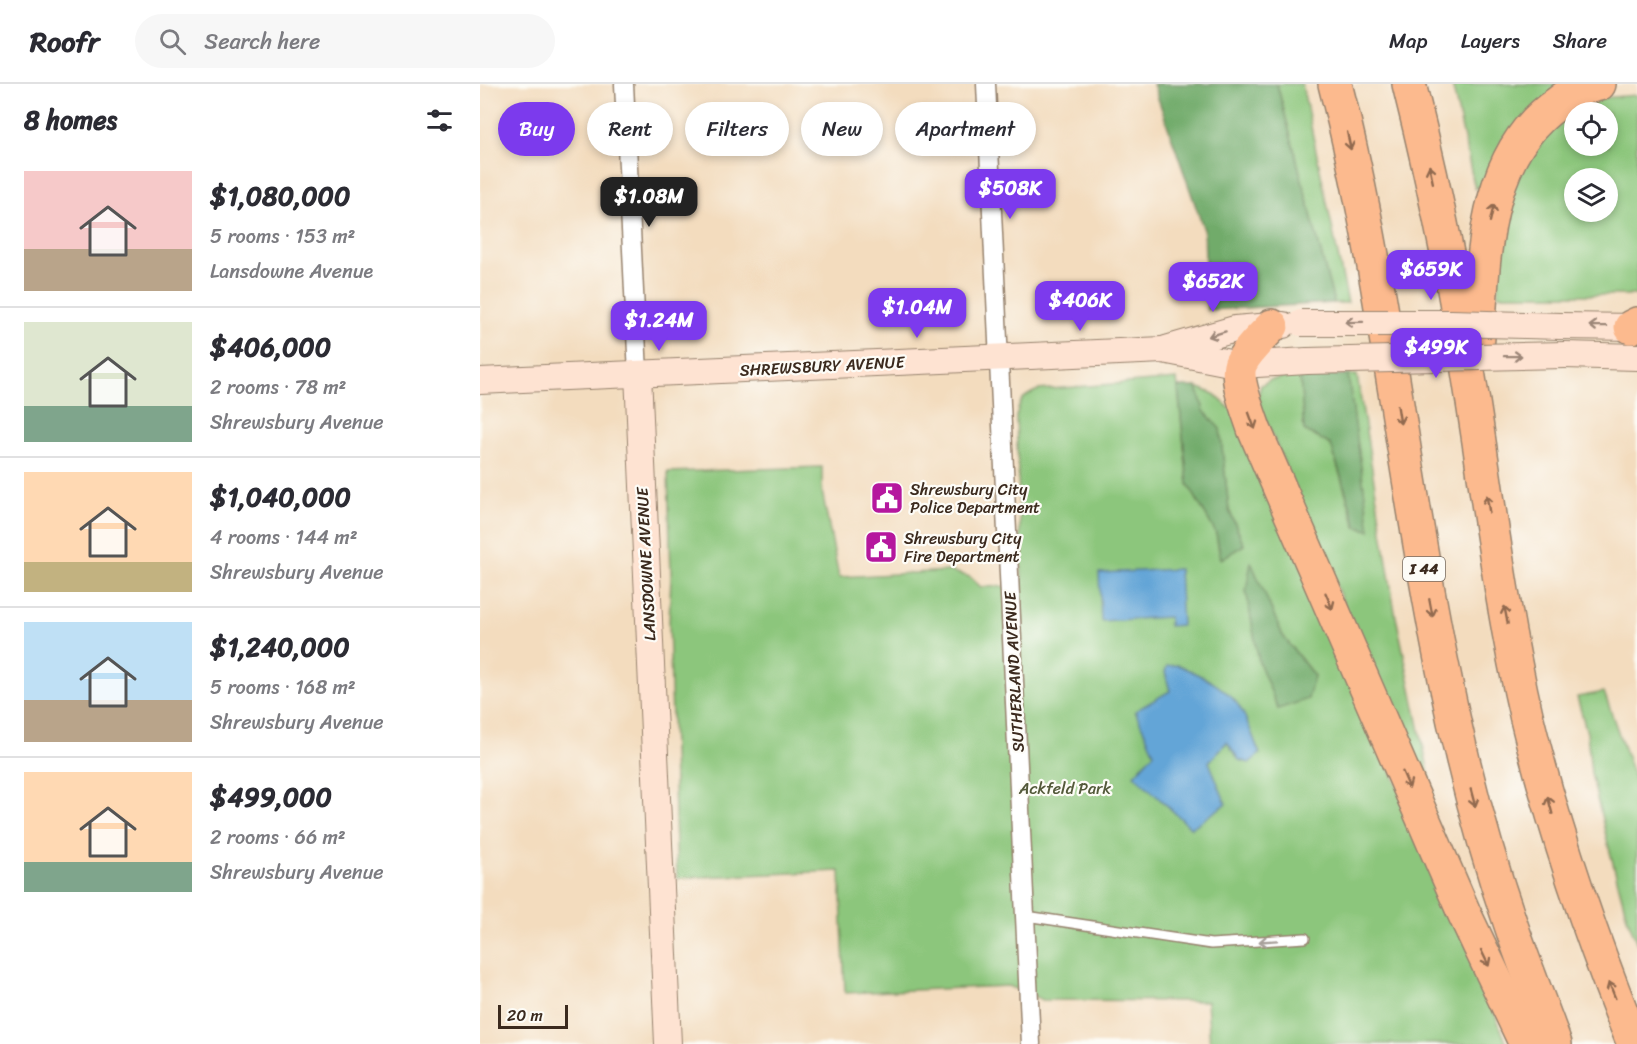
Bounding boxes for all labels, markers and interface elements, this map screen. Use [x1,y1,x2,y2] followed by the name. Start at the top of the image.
[135,14,555,68] search box
[30,17,99,66] text: Roofr
[204,22,320,61] text: Search here
[1389,22,1428,60] text: Map
[1461,22,1520,60] text: Layers
[1553,22,1607,60] text: Share
[156,25,189,58] icon: search
[24,97,117,143] text: 8 homes
[498,102,575,156] chip: Buy
[587,102,673,156] chip: Rent
[685,102,789,156] chip: Filters
[801,102,883,156] chip: New
[895,102,1036,156] chip: Apartment
[1564,102,1618,222] map controls
[1564,102,1618,156] button: locate
[423,104,456,137] icon: filters
[1344,131,1355,150] one-way arrow
[1425,165,1436,184] one-way arrow
[1564,168,1618,222] button: layers
[968,169,1052,220] pin: $508K
[979,171,1041,206] text: $508K
[210,173,350,219] text: $1,080,000
[600,177,698,228] pin: $1.08M
[614,179,684,214] text: $1.08M
[72,195,144,267] icon: home
[1486,204,1498,223] one-way arrow
[210,219,355,254] text: 5 rooms · 153 m²
[1389,250,1473,301] pin: $659K
[1400,252,1462,287] text: $659K
[210,254,373,289] text: Lansdowne Avenue
[1171,262,1255,313] pin: $652K
[1183,264,1243,299] text: $652K
[1038,281,1122,332] pin: $406K
[1049,283,1111,318] text: $406K
[868,288,966,339] pin: $1.04M
[882,290,952,325] text: $1.04M
[610,301,708,352] pin: $1.24M
[625,303,693,338] text: $1.24M
[1345,316,1365,328] one-way arrow
[1589,321,1609,332] one-way arrow
[210,324,331,370] text: $406,000
[1394,328,1478,379] pin: $499K
[1208,329,1227,340] one-way arrow
[1405,330,1467,365] text: $499K
[72,346,144,418] icon: home
[739,347,906,385] street label: SHREWSBURY AVENUE
[1502,350,1522,362] one-way arrow
[210,370,346,405] text: 2 rooms · 78 m²
[210,405,384,440] text: Shrewsbury Avenue
[1394,405,1405,425] one-way arrow
[1247,412,1258,430] one-way arrow
[210,474,351,520] text: $1,040,000
[910,475,1040,522] place label: Shrewsbury City Police Department
[869,480,905,516] public building icon: Shrewsbury City Police Department
[627,485,664,641] street label: LANSDOWNE AVENUE
[1482,495,1493,515] one-way arrow
[72,496,144,568] icon: home
[210,520,358,555] text: 4 rooms · 144 m²
[904,524,1022,571] place label: Shrewsbury City Fire Department
[863,529,899,565] public building icon: Shrewsbury City Fire Department
[210,555,384,590] text: Shrewsbury Avenue
[1403,557,1445,581] road number: I 44
[995,590,1033,753] street label: SUTHERLAND AVENUE
[1323,591,1335,609] one-way arrow
[1426,597,1437,617] one-way arrow
[1500,606,1511,626] one-way arrow
[210,624,350,670] text: $1,240,000
[72,646,144,718] icon: home
[210,670,356,705] text: 5 rooms · 168 m²
[210,705,384,740] text: Shrewsbury Avenue
[1401,770,1412,788] one-way arrow
[210,774,332,820] text: $499,000
[1018,774,1112,803] park label: Ackfeld Park
[1468,788,1480,807] one-way arrow
[72,796,144,868] icon: home
[1544,796,1556,815] one-way arrow
[210,820,346,855] text: 2 rooms · 66 m²
[210,855,384,890] text: Shrewsbury Avenue
[1258,935,1278,946] one-way arrow
[1479,948,1491,966] one-way arrow
[1606,981,1617,1000] one-way arrow
[507,1001,543,1030] text: 20 m
[498,1002,568,1030] scale bar

